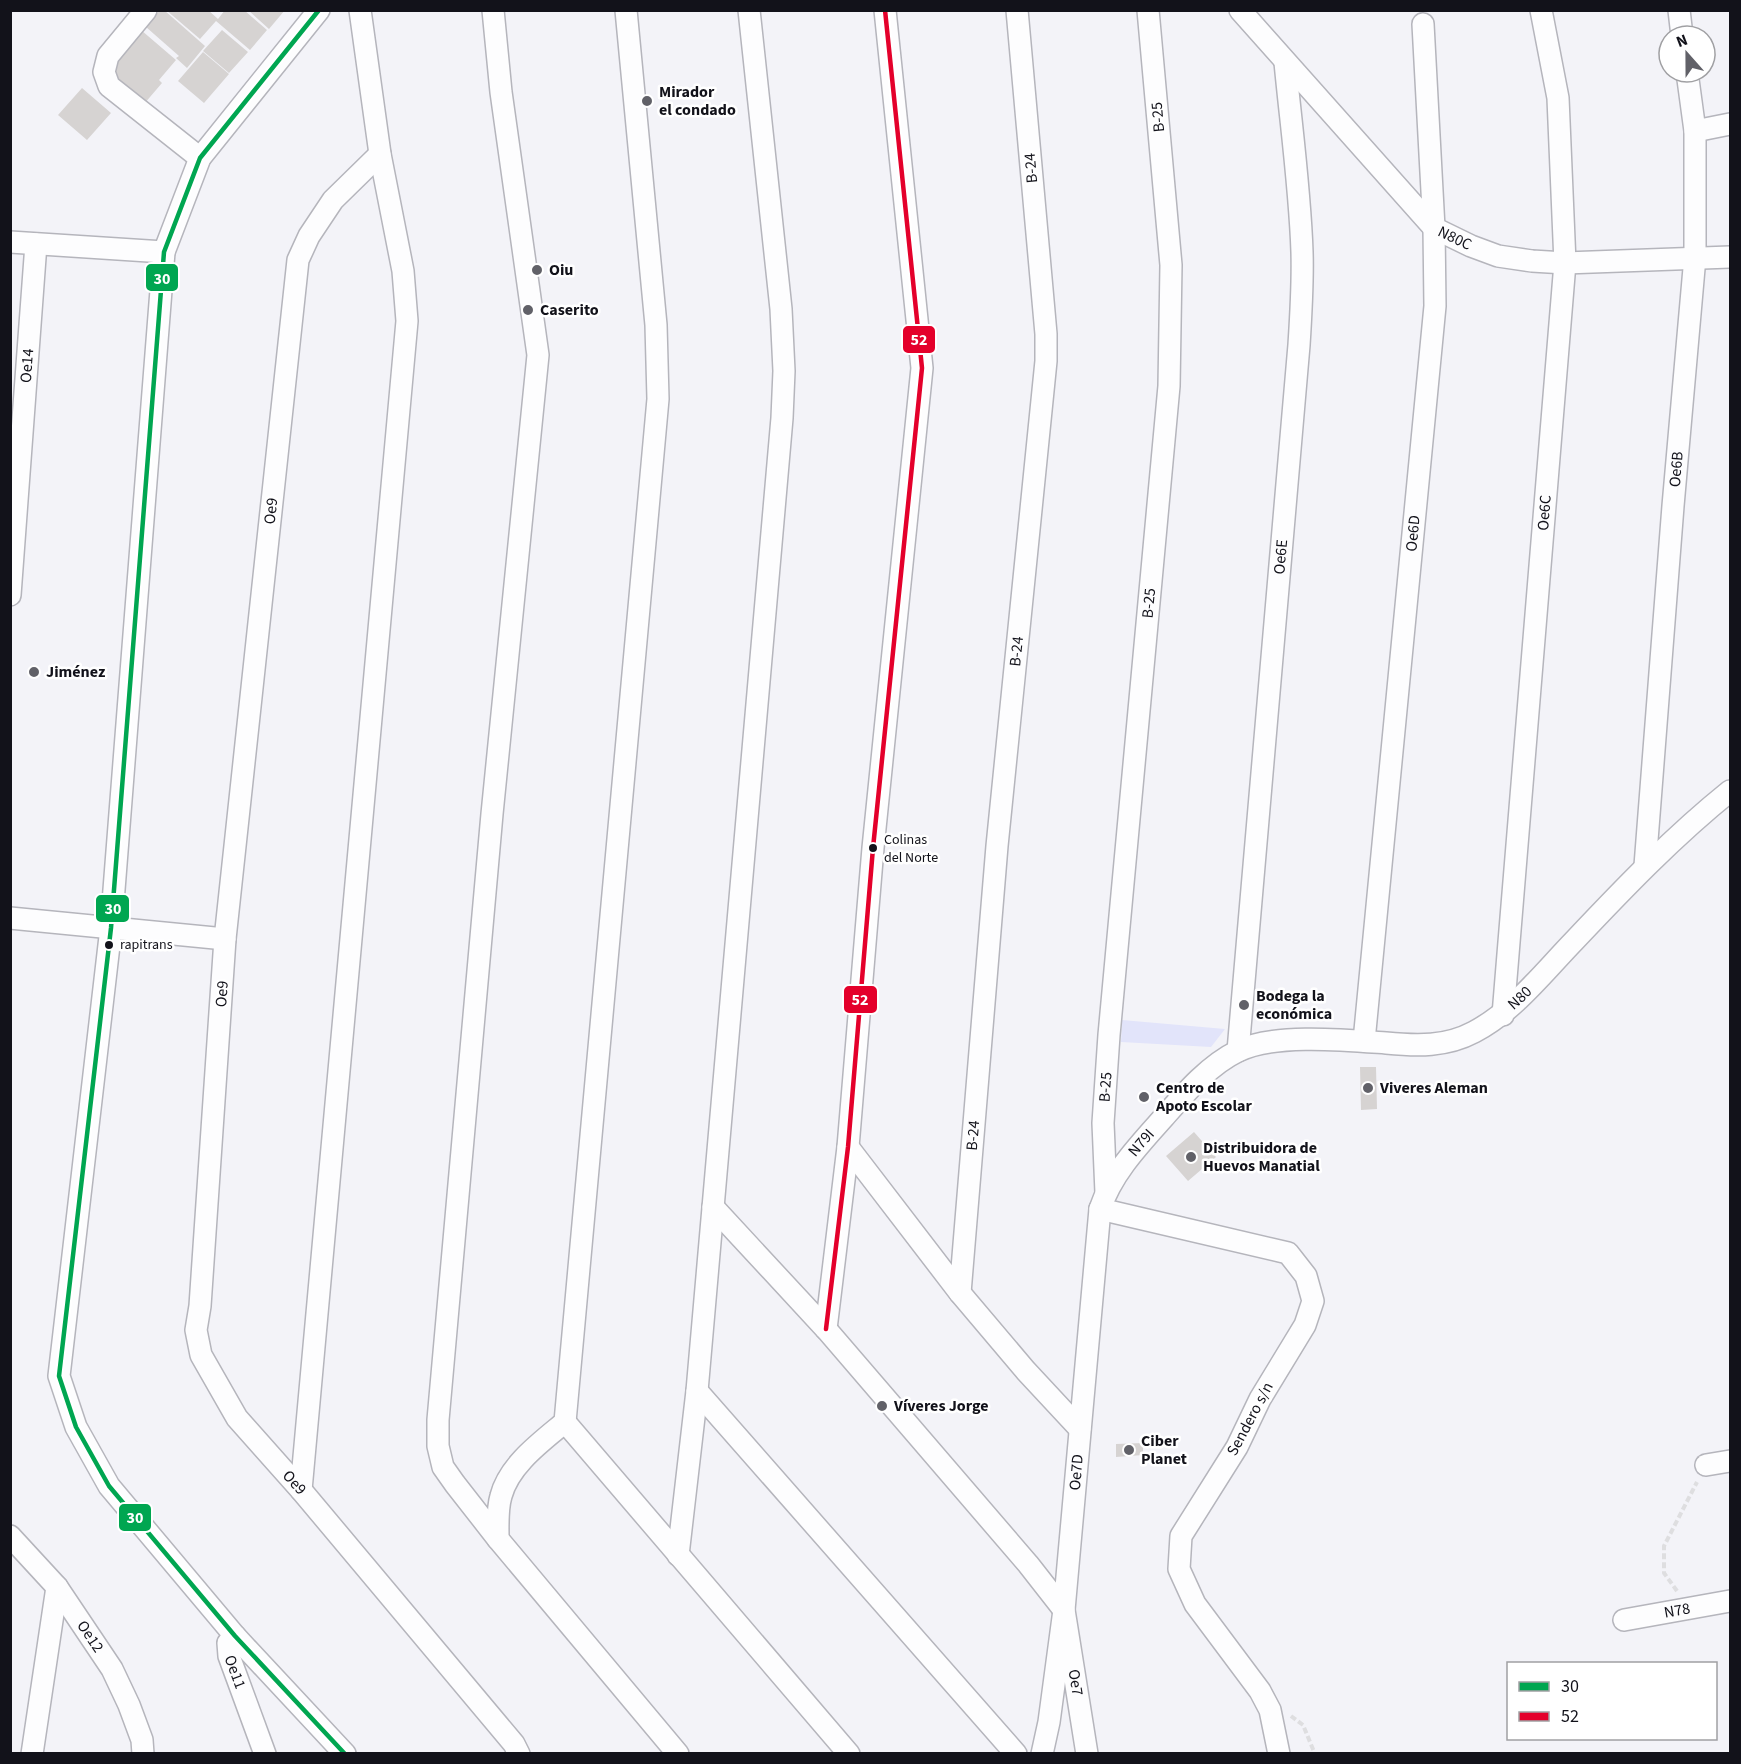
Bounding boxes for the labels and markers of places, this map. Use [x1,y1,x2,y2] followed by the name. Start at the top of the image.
[659,81,736,121] place label: Mirador el condado
[640,94,654,108] marker: Mirador el condado
[549,259,573,281] place label: Oiu
[530,263,544,277] marker: Oiu
[540,299,599,321] place label: Caserito
[521,303,535,317] marker: Caserito
[46,661,105,683] place label: Jiménez
[27,665,41,679] marker: Jiménez
[884,830,938,868] place label: Colinas del Norte
[867,842,879,854] marker: Colinas del Norte
[120,935,173,955] place label: rapitrans
[103,939,115,951] marker: rapitrans
[1256,985,1332,1025] place label: Bodega la económica
[1237,998,1251,1012] marker: Bodega la económica
[1155,1077,1253,1117] place label: Centro de Apoto Escolar
[1379,1077,1488,1099] place label: Viveres Aleman
[1361,1081,1375,1095] marker: Viveres Aleman
[1137,1090,1151,1104] marker: Centro de Apoto Escolar
[1203,1137,1320,1177] place label: Distribuidora de Huevos Manatial
[1184,1150,1198,1164] marker: Distribuidora de Huevos Manatial
[893,1395,988,1417] place label: Víveres Jorge
[875,1399,889,1413] marker: Víveres Jorge
[1141,1430,1187,1470] place label: Ciber Planet
[1122,1443,1136,1457] marker: Ciber Planet

